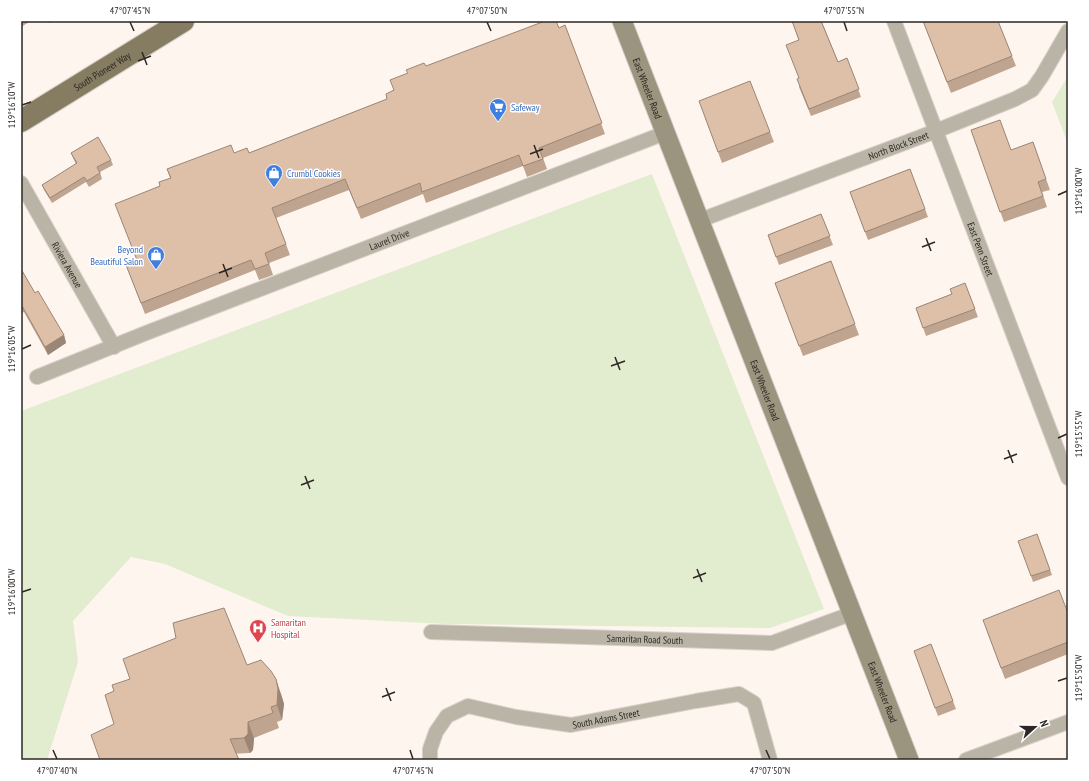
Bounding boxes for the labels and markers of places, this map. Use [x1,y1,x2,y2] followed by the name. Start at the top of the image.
[488,97,508,122] supermarket icon: Safeway
[511,101,540,114] place label: Safeway
[264,163,284,188] shop icon: Crumbl Cookies
[287,167,341,180] place label: Crumbl Cookies
[90,243,143,268] place label: Beyond Beautiful Salon
[146,245,166,270] shop icon: Beyond Beautiful Salon
[271,616,306,641] place label: Samaritan Hospital
[248,618,268,643] hospital icon: Samaritan Hospital

